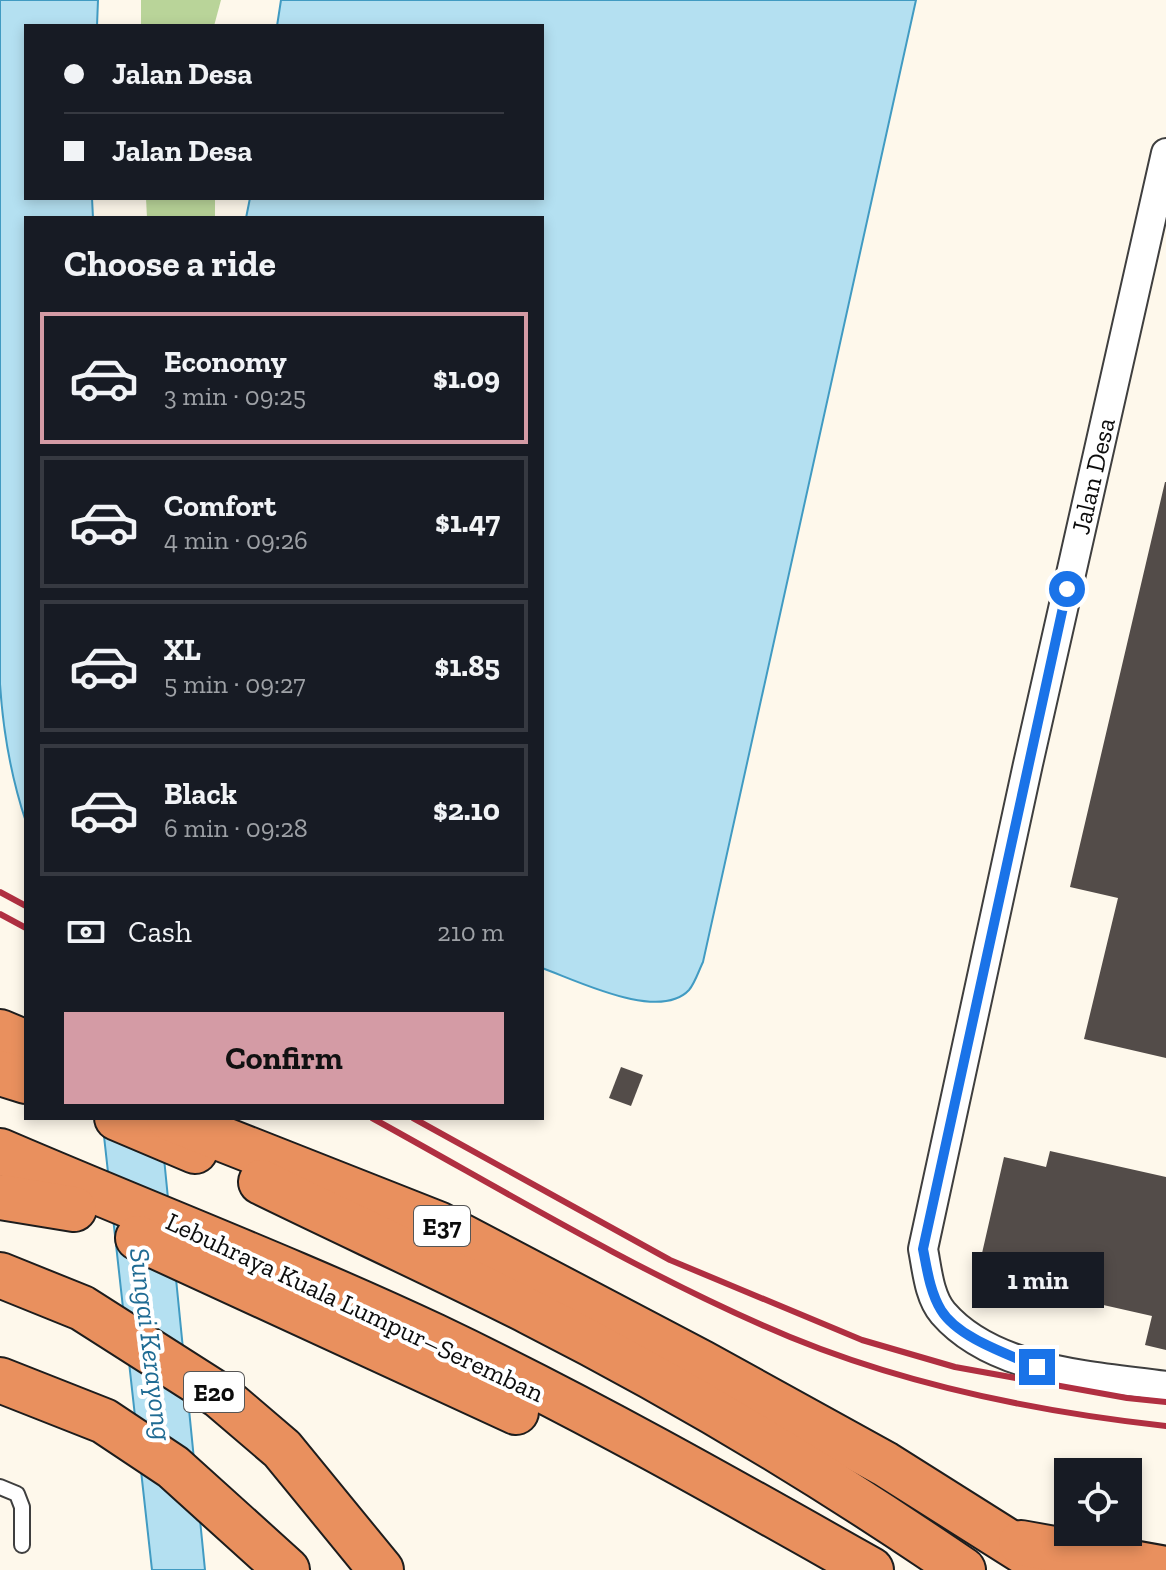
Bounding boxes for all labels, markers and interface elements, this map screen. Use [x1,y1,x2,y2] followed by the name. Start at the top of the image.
[112,56,252,92] text: Jalan Desa
[112,133,252,169] text: Jalan Desa
[64,242,276,285] text: Choose a ride
[68,342,140,414] icon: car
[164,344,287,380] text: Economy
[433,360,500,396] text: $1.09
[164,380,306,412] text: 3 min · 09:25
[1064,414,1122,537] street label: Jalan Desa
[68,486,140,558] icon: car
[164,488,276,524] text: Comfort
[435,504,500,540] text: $1.47
[164,524,308,556] text: 4 min · 09:26
[1049,571,1085,607] route start
[68,630,140,702] icon: car
[164,632,201,668] text: XL
[434,648,500,684] text: $1.85
[164,668,306,700] text: 5 min · 09:27
[68,774,140,846] icon: car
[164,776,237,812] text: Black
[433,792,500,828] text: $2.10
[164,812,308,844] text: 6 min · 09:28
[64,910,108,954] icon: cash
[128,914,192,950] text: Cash
[437,916,504,948] text: 210 m
[64,1012,504,1104] button: Confirm
[161,1205,549,1409] street label: Lebuhraya Kuala Lumpur–Seremban
[414,1206,470,1246] road number: E37
[123,1246,179,1443] water label: Sungai Kerayong
[971,1251,1103,1307] callout: 1 min
[1007,1264,1069,1296] text: 1 min
[1019,1349,1055,1385] route end
[184,1372,244,1412] road number: E20
[1054,1458,1142,1546] map controls
[1054,1458,1142,1546] button: locate

